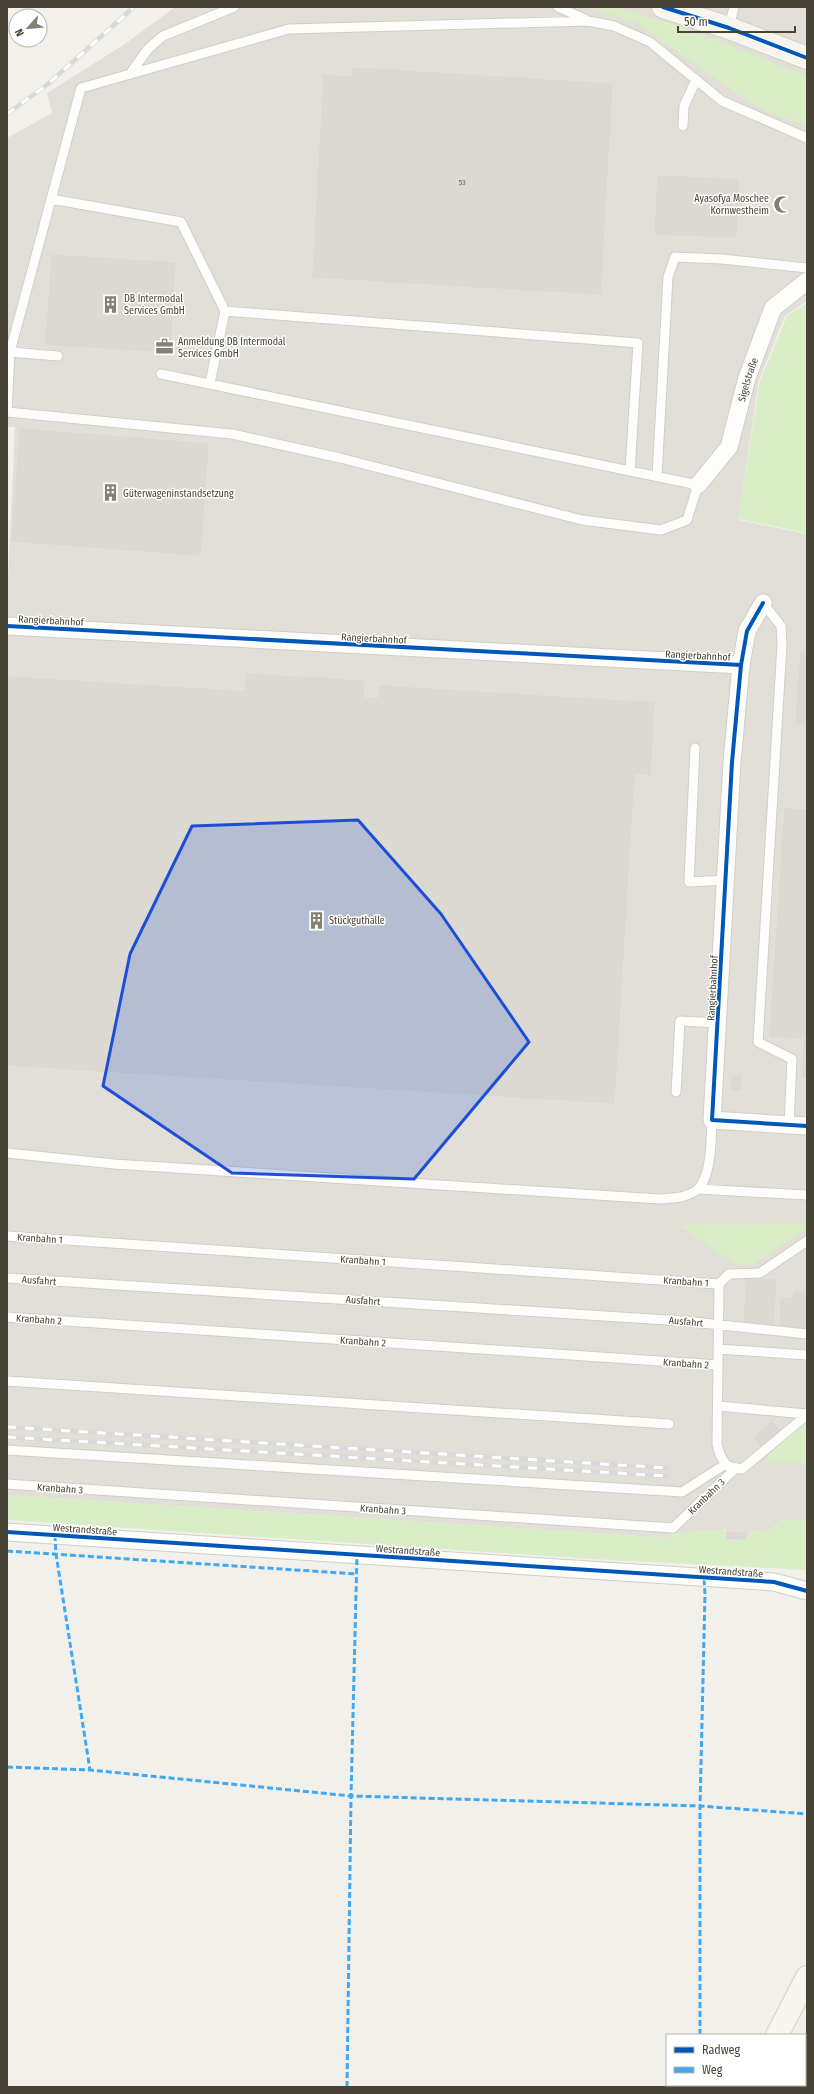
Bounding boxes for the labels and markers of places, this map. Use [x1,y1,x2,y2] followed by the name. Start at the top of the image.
[694,193,769,217] place label: Ayasofya Moschee Kornwestheim
[772,194,792,214] mosque icon: Ayasofya Moschee Kornwestheim
[124,293,185,317] place label: DB Intermodal Services GmbH
[101,294,121,314] building icon: DB Intermodal Services GmbH
[178,336,286,360] place label: Anmeldung DB Intermodal Services GmbH
[155,337,175,357] office icon: Anmeldung DB Intermodal Services GmbH
[100,483,120,503] building icon: Güterwageninstandsetzung
[123,488,234,500] place label: Güterwageninstandsetzung
[306,910,326,930] building icon: Stückguthalle
[329,915,385,927] place label: Stückguthalle

